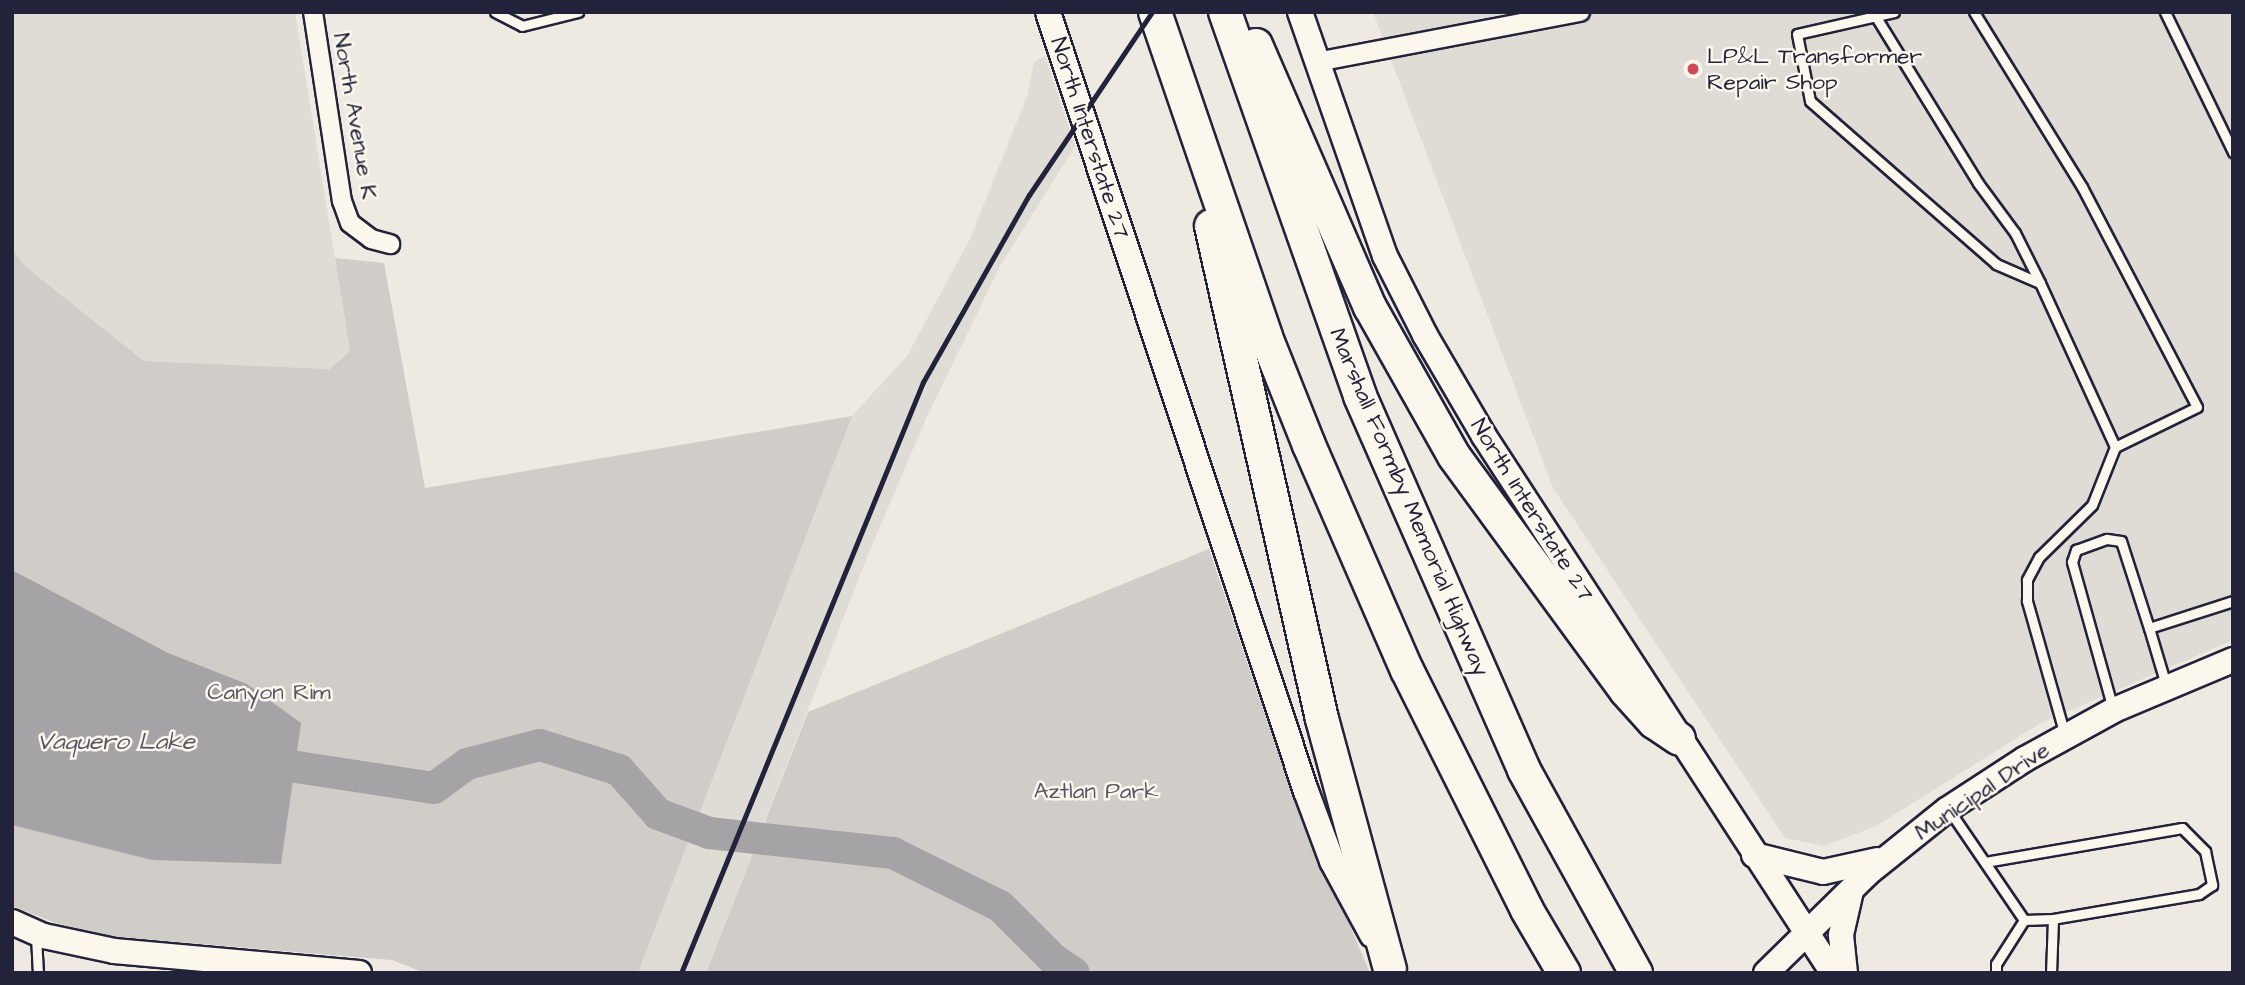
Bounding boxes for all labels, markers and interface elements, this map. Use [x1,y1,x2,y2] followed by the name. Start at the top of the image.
[327,31,383,201] street label: North Avenue K
[1044,34,1136,242] street label: North Interstate 27
[1707,42,1922,96] place label: LP&L Transformer Repair Shop
[1685,61,1701,77] marker: LP&L Transformer Repair Shop
[1323,324,1495,680] street label: Marshall Formby Memorial Highway
[1465,414,1599,606] street label: North Interstate 27
[207,678,331,706] park label: Canyon Rim
[37,729,195,757] water label: Vaquero Lake
[1909,736,2055,846] street label: Municipal Drive
[1034,777,1158,805] park label: Aztlan Park

